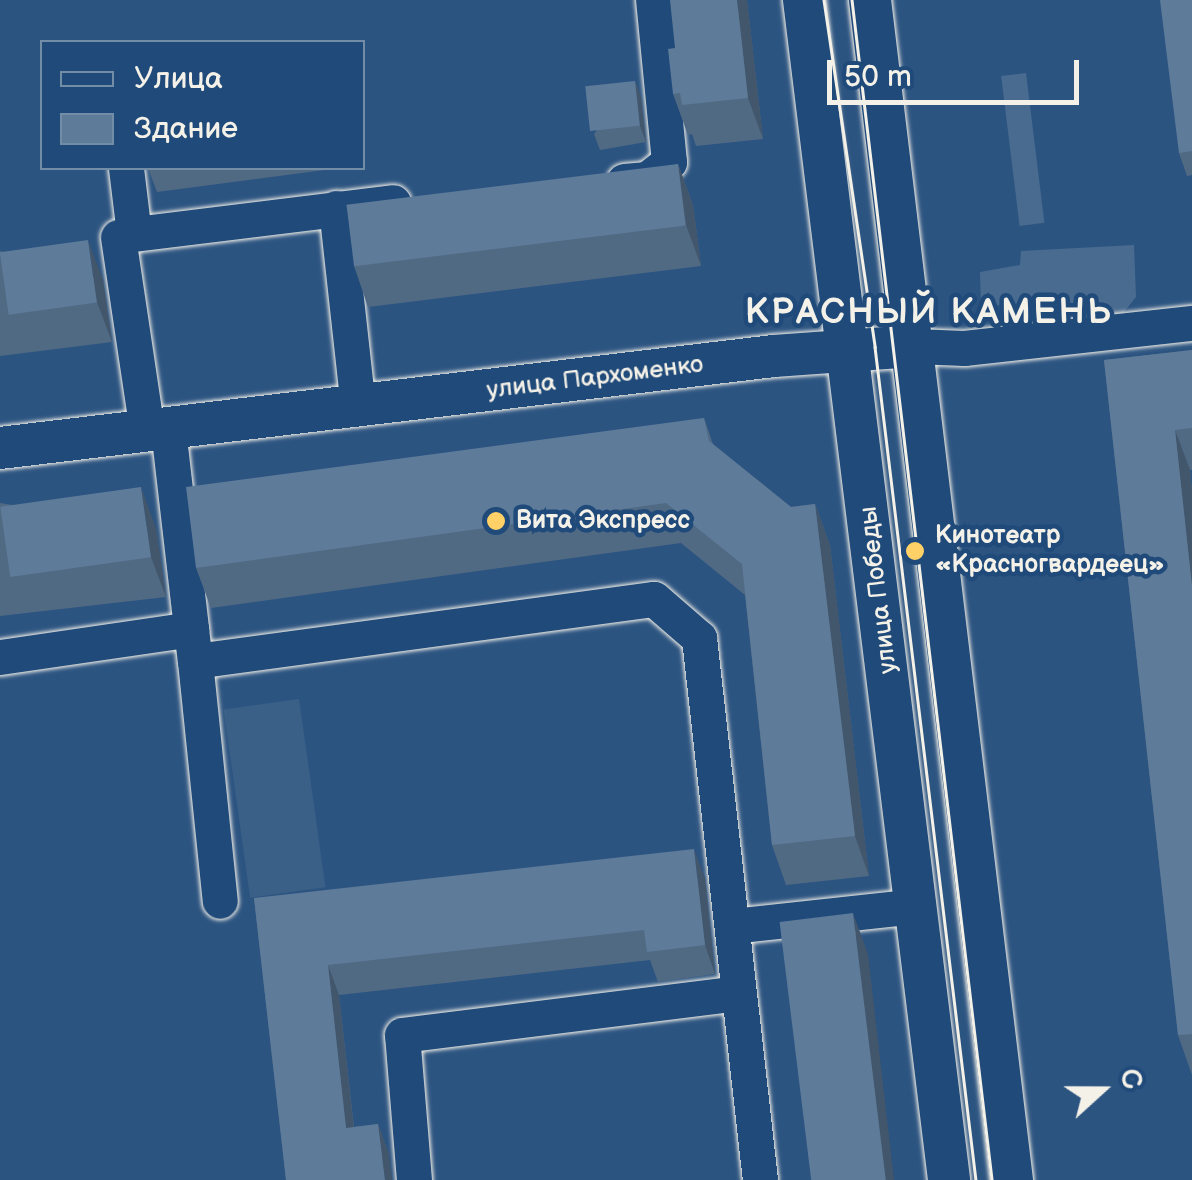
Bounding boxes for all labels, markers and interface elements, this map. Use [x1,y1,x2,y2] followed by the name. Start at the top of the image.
[40,40,365,170] legend
[832,40,1084,102] scale bar
[844,59,912,95] text: 50 m
[134,61,223,97] text: Улица
[134,111,238,147] text: Здание
[745,292,1113,334] district label: КРАСНЫЙ КАМЕНЬ
[485,350,705,406] street label: улица Пархоменко
[854,505,904,675] street label: улица Победы
[516,506,690,536] place label: Вита Экспресс
[485,510,507,532] marker: Вита Экспресс
[935,522,1165,581] place label: Кинотеатр «Красногвардеец»
[904,540,926,562] marker: Кинотеатр «Красногвардеец»
[1052,1040,1152,1140] north arrow
[1112,1064,1149,1094] text: С

